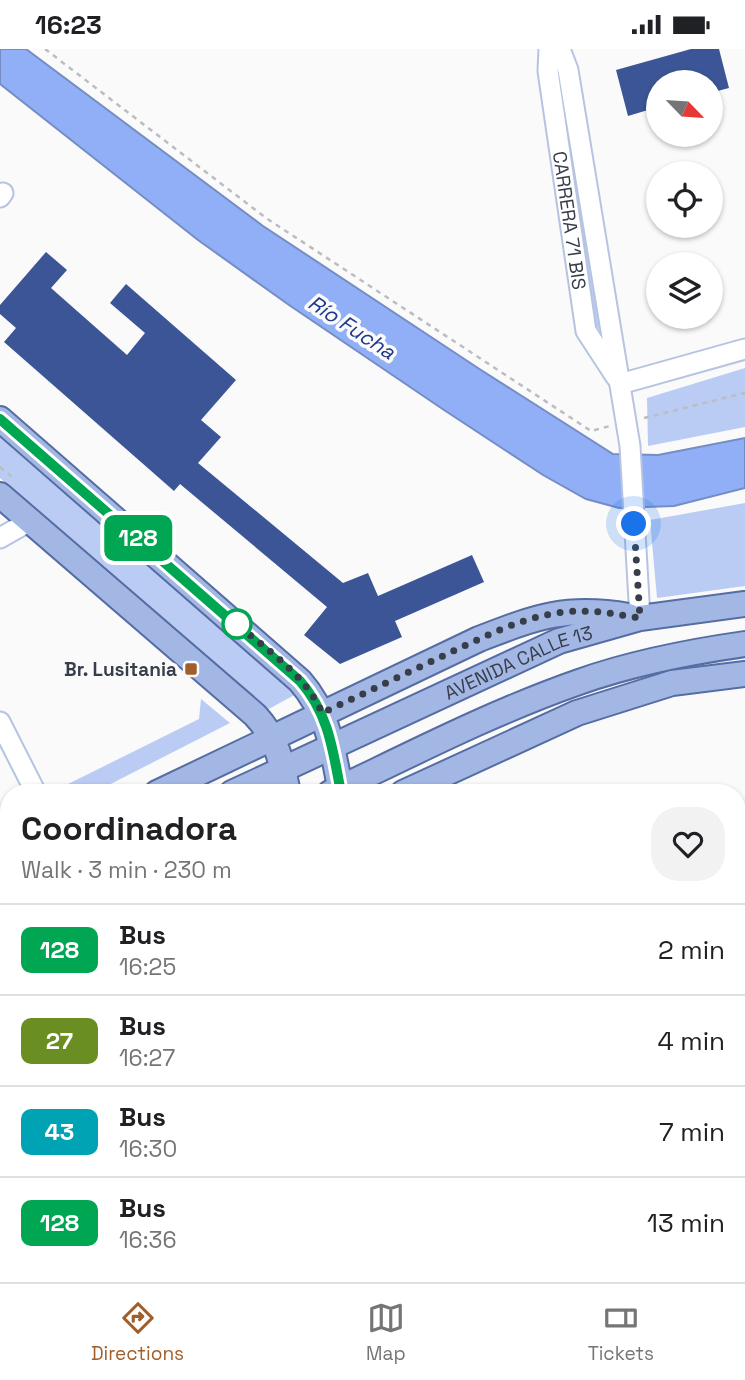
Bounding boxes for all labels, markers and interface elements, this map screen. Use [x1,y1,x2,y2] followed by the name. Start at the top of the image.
[35,8,102,42] text: 16:23
[646,70,723,147] north arrow
[646,70,723,329] map controls
[547,150,592,291] street label: CARRERA 71 BIS
[646,161,723,238] button: locate
[646,252,723,329] button: layers
[303,289,401,366] water label: Río Fucha
[616,506,651,541] your location
[98,515,178,561] line badge: 128
[118,522,158,553] text: 128
[222,609,252,639] unlabelled marker
[440,620,595,705] street label: AVENIDA CALLE 13
[64,657,177,682] place label: Br. Lusitania
[183,661,199,677] marker: Br. Lusitania
[651,807,725,881] button: heart
[21,808,237,850] text: Coordinadora
[21,855,232,885] text: Walk · 3 min · 230 m
[119,918,166,952] text: Bus
[658,933,725,967] text: 2 min
[40,934,79,965] text: 128
[119,952,176,982] text: 16:25
[119,1009,166,1043] text: Bus
[657,1024,725,1058] text: 4 min
[46,1025,73,1056] text: 27
[119,1043,175,1073] text: 16:27
[119,1100,166,1134] text: Bus
[659,1115,725,1149] text: 7 min
[45,1116,74,1147] text: 43
[119,1134,177,1164] text: 16:30
[119,1191,166,1225] text: Bus
[647,1206,725,1240] text: 13 min
[40,1207,79,1238] text: 128
[119,1225,176,1255] text: 16:36
[91,1299,184,1366] tab: Directions
[366,1299,406,1366] tab: Map
[588,1299,654,1366] tab: Tickets

